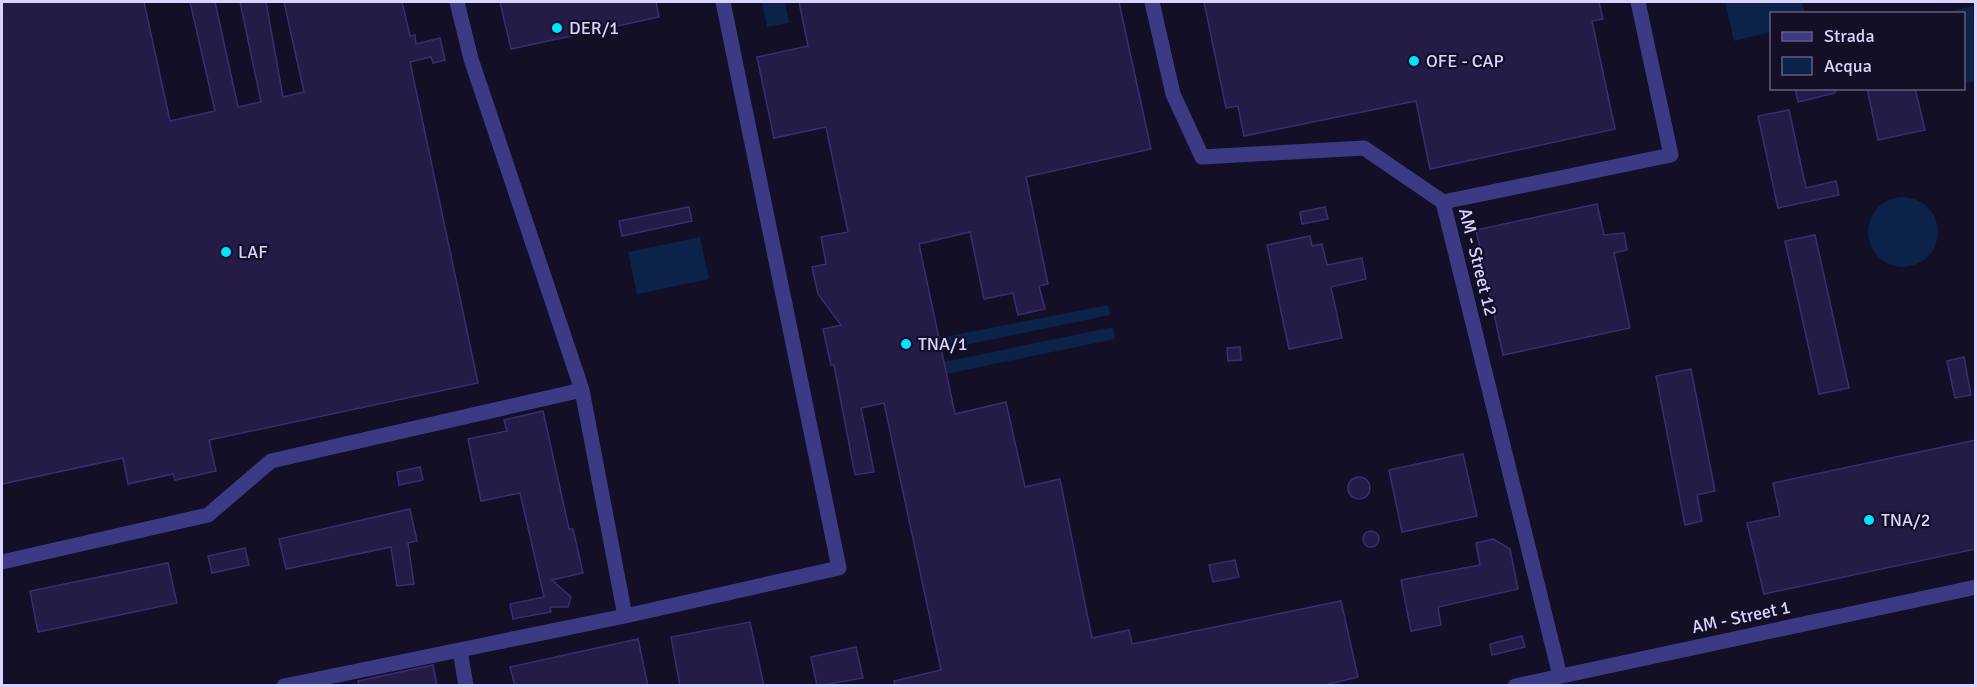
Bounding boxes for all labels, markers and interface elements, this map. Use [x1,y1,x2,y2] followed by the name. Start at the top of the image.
[1770,12,1965,90] legend
[569,17,619,39] place label: DER/1
[550,21,564,35] marker: DER/1
[1824,25,1875,47] text: Strada
[1426,50,1504,72] place label: OFE - CAP
[1407,54,1421,68] marker: OFE - CAP
[1824,55,1872,77] text: Acqua
[1454,206,1502,318] street label: AM - Street 12
[238,241,268,263] place label: LAF
[219,245,233,259] marker: LAF
[918,333,967,355] place label: TNA/1
[899,337,913,351] marker: TNA/1
[1881,509,1930,531] place label: TNA/2
[1862,513,1876,527] marker: TNA/2
[1690,596,1792,638] street label: AM - Street 1

